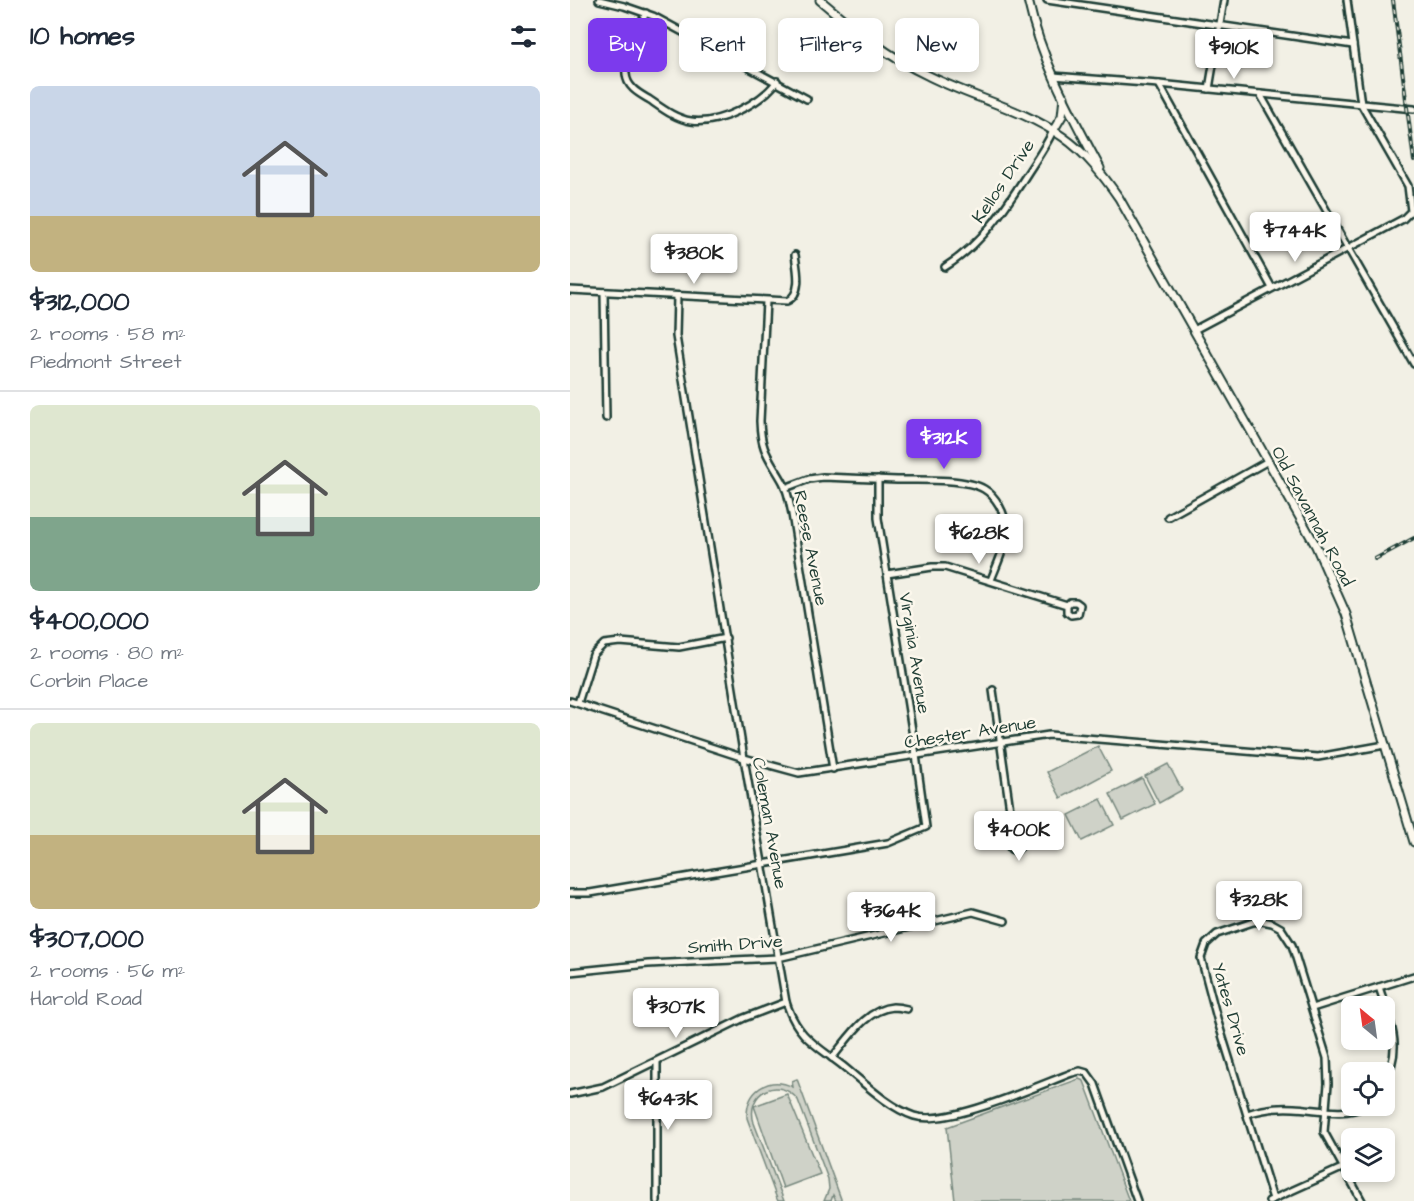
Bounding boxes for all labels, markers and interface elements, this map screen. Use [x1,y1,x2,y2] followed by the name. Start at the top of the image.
[30,18,135,54] text: 10 homes
[588,18,667,72] chip: Buy
[679,18,766,72] chip: Rent
[778,18,883,72] chip: Filters
[895,18,979,72] chip: New
[507,20,540,53] icon: filters
[1192,29,1276,80] pin: $910K
[1209,34,1259,62] text: $910K
[231,125,339,233] icon: home
[966,134,1041,228] street label: Kellos Drive
[1253,212,1337,263] pin: $744K
[1264,217,1326,245] text: $744K
[652,234,736,285] pin: $380K
[664,239,724,267] text: $380K
[30,284,130,320] text: $312,000
[30,320,186,348] text: 2 rooms · 58 m²
[30,348,181,376] text: Piedmont Street
[902,419,986,470] pin: $312K
[920,424,968,452] text: $312K
[1265,442,1360,591] street label: Old Savannah Road
[231,444,339,552] icon: home
[787,488,834,608] street label: Reese Avenue
[937,514,1021,565] pin: $628K
[949,519,1009,547] text: $628K
[892,591,936,716] street label: Virginia Avenue
[30,603,149,639] text: $400,000
[30,639,184,667] text: 2 rooms · 80 m²
[30,667,148,695] text: Corbin Place
[902,710,1038,755] street label: Chester Avenue
[746,755,793,891] street label: Coleman Avenue
[231,762,339,870] icon: home
[977,811,1061,862] pin: $400K
[988,816,1050,844] text: $400K
[1217,881,1301,932] pin: $328K
[1230,886,1288,914] text: $328K
[849,892,933,943] pin: $364K
[861,897,921,925] text: $364K
[30,921,144,957] text: $307,000
[687,929,784,960] street label: Smith Drive
[30,957,185,985] text: 2 rooms · 56 m²
[1205,960,1256,1059] street label: Yates Drive
[30,985,142,1013] text: Harold Road
[634,988,718,1039] pin: $307K
[647,993,705,1021] text: $307K
[1341,996,1395,1050] north arrow
[1341,996,1395,1182] map controls
[1341,1062,1395,1116] button: locate
[626,1080,710,1131] pin: $643K
[638,1085,698,1113] text: $643K
[1341,1128,1395,1182] button: layers

